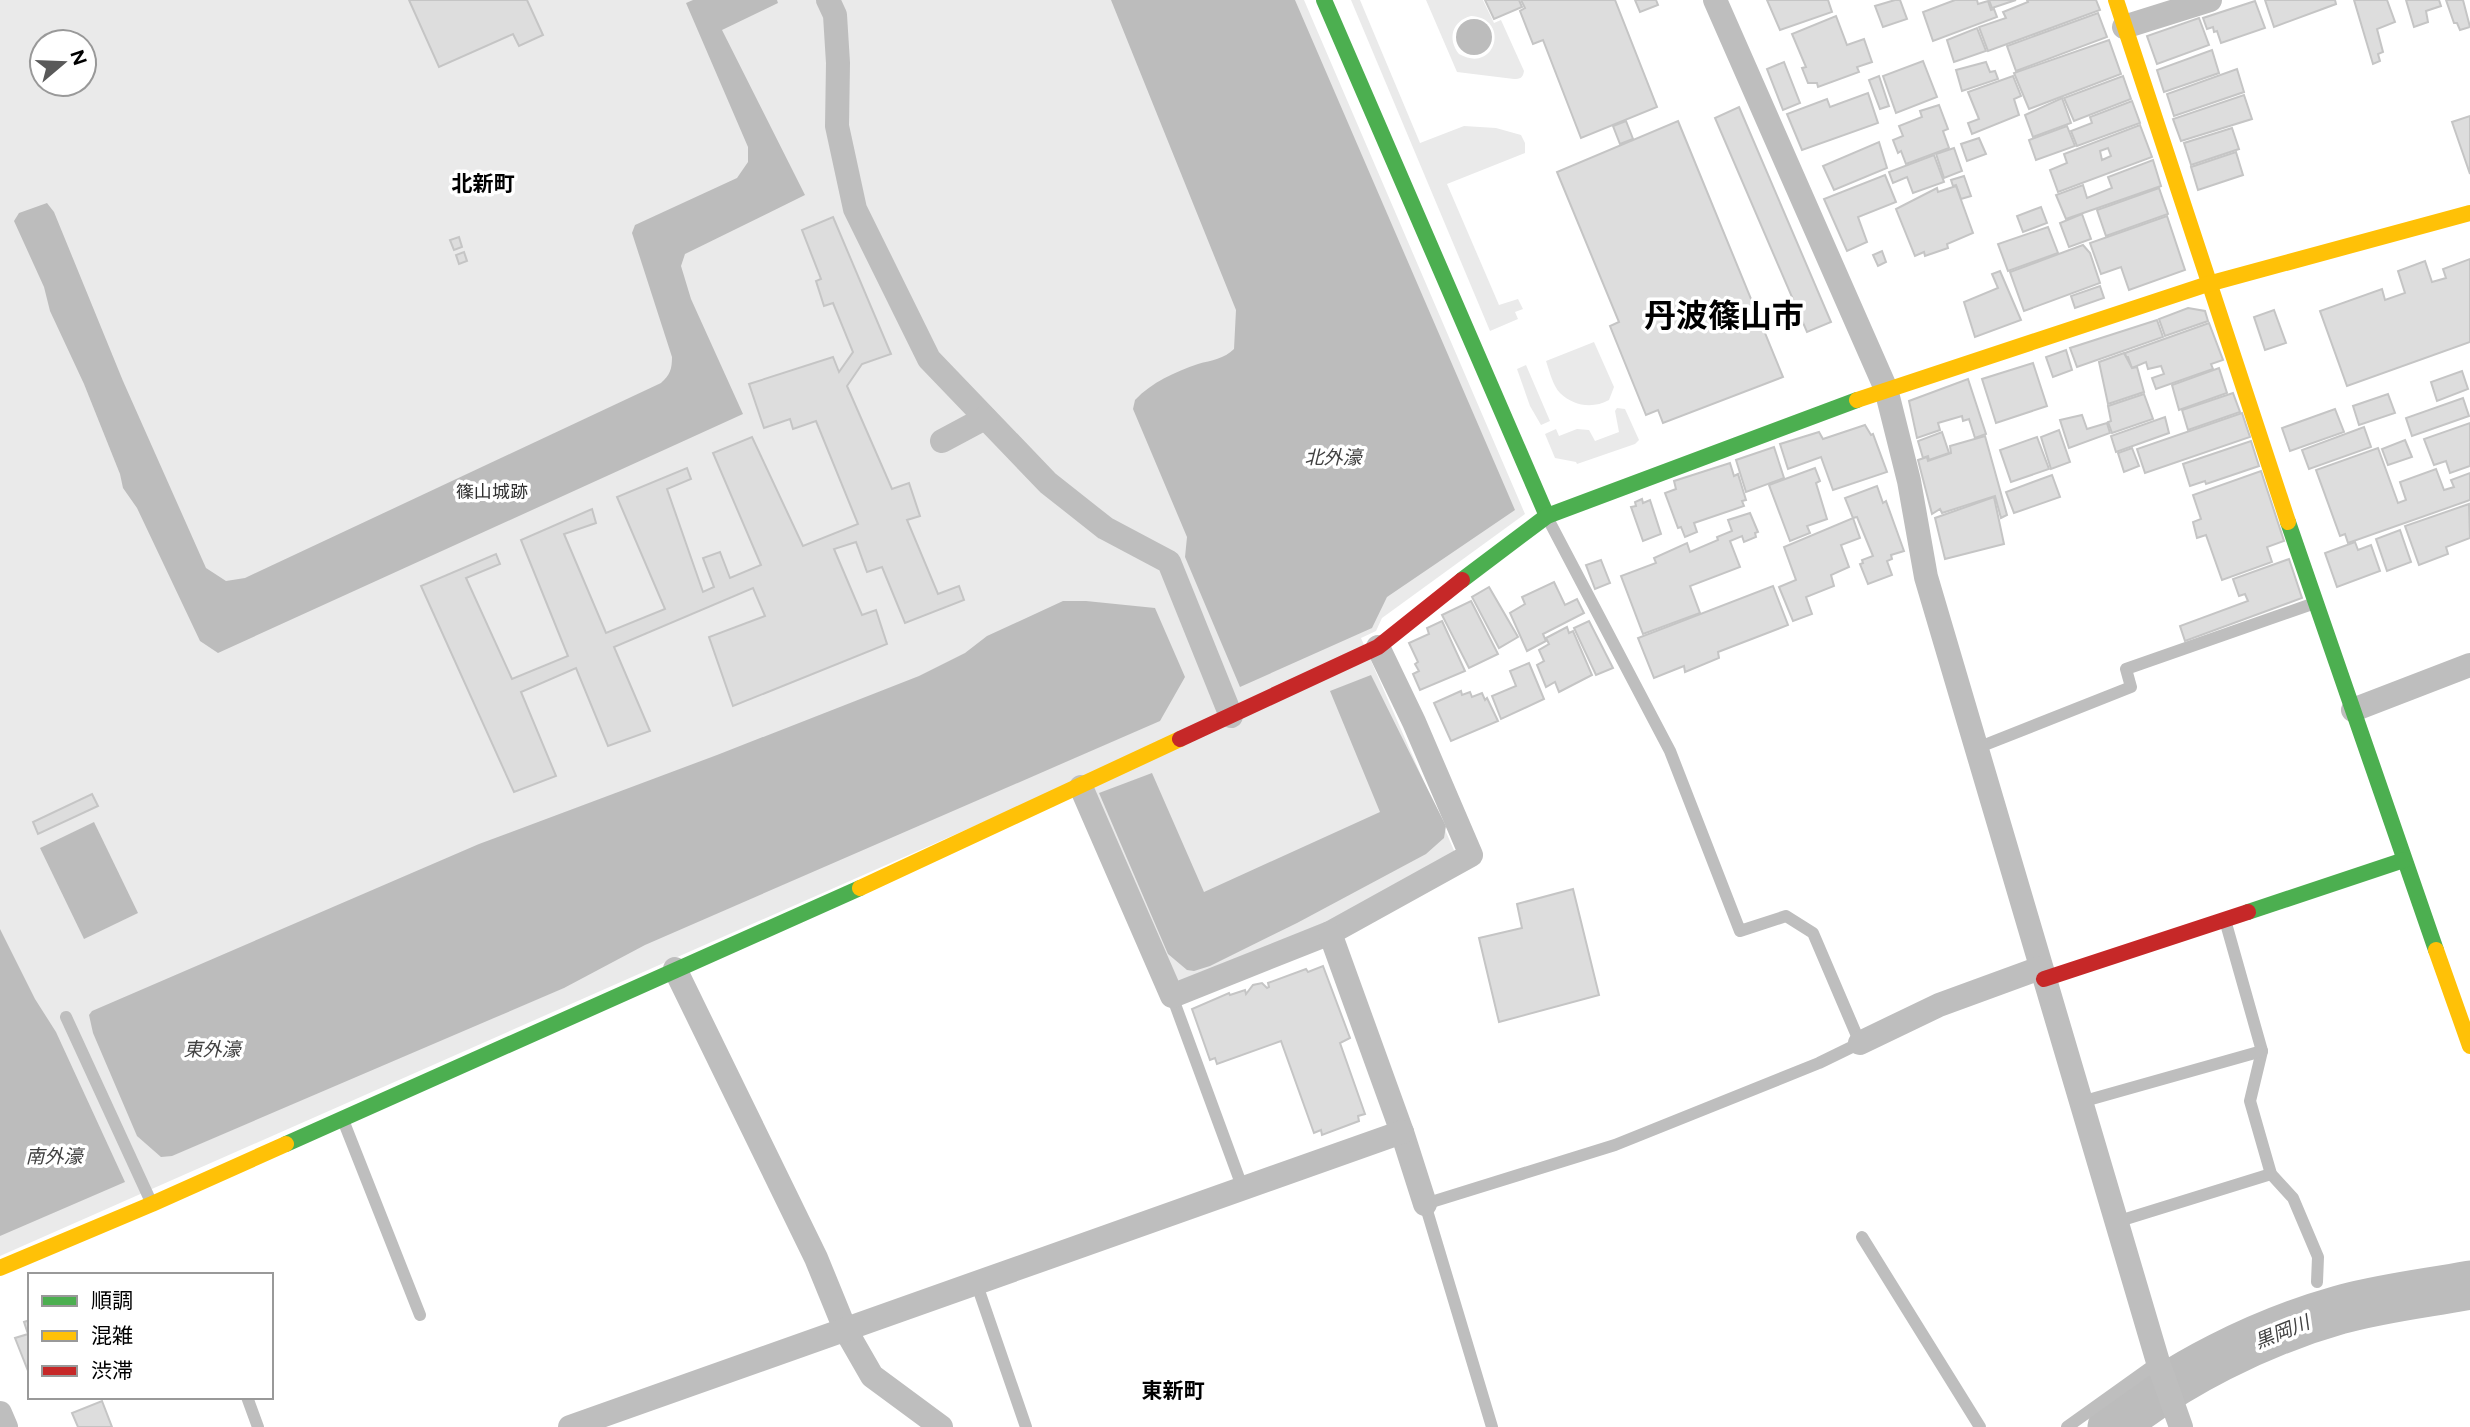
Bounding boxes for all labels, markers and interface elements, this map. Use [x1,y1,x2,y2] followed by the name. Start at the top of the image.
[28,28,98,98] north arrow
[65,47,92,68] text: N
[452,171,515,196] district label: 北新町
[1644,297,1804,335] district label: 丹波篠山市
[1304,446,1364,469] water label: 北外濠
[456,481,528,503] park label: 篠山城跡
[183,1038,243,1061] water label: 東外濠
[25,1145,85,1168] water label: 南外濠
[28,1273,273,1399] legend
[91,1288,133,1313] text: 順調
[2251,1310,2315,1353] water label: 黒岡川
[91,1323,133,1348] text: 混雑
[91,1358,133,1383] text: 渋滞
[1142,1378,1205,1403] district label: 東新町

